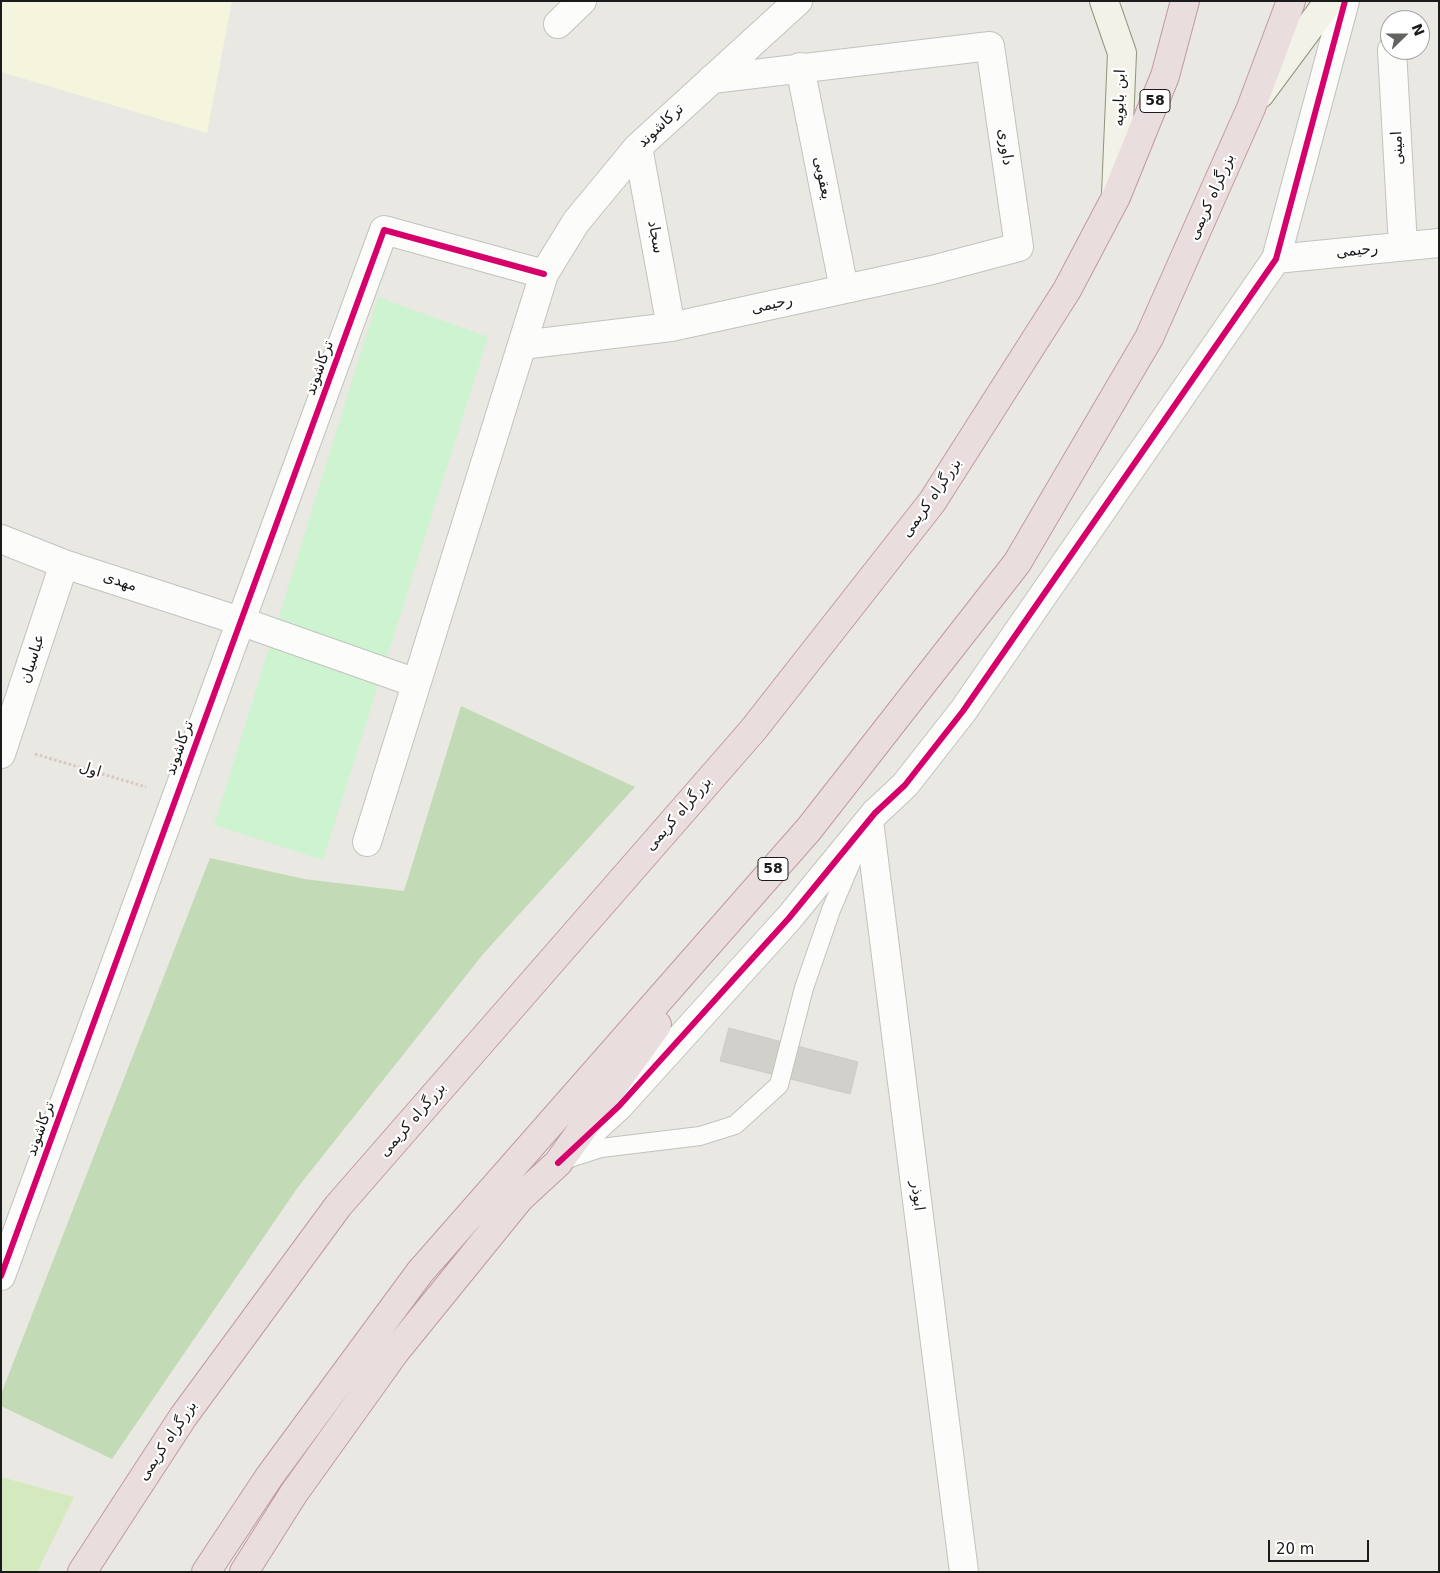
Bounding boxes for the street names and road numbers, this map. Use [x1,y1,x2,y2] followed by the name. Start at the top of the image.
[1110,69,1130,127] street label: ابن بابویه
[1140,90,1170,112] road number: 58
[634,100,688,152] street label: ترکاشوند
[994,127,1016,167] street label: داوری
[1388,131,1408,165] street label: امینی
[1185,151,1239,243] street label: بزرگراه کریمی
[809,155,835,201] street label: یعقوبی
[643,219,667,255] street label: سجاد
[1335,240,1379,262] street label: رحیمی
[749,292,795,318] street label: رحیمی
[302,338,338,398] street label: ترکاشوند
[898,455,966,541] street label: بزرگراه کریمی
[101,568,139,596] street label: مهدی
[17,632,49,686] street label: عباسیان
[162,718,198,778] street label: ترکاشوند
[77,758,103,782] street label: اول
[642,773,716,855] street label: بزرگراه کریمی
[758,858,788,881] road number: 58
[376,1079,450,1161] street label: بزرگراه کریمی
[23,1099,59,1159] street label: ترکاشوند
[906,1180,928,1212] street label: ابوذر
[135,1398,201,1484] street label: بزرگراه کریمی

